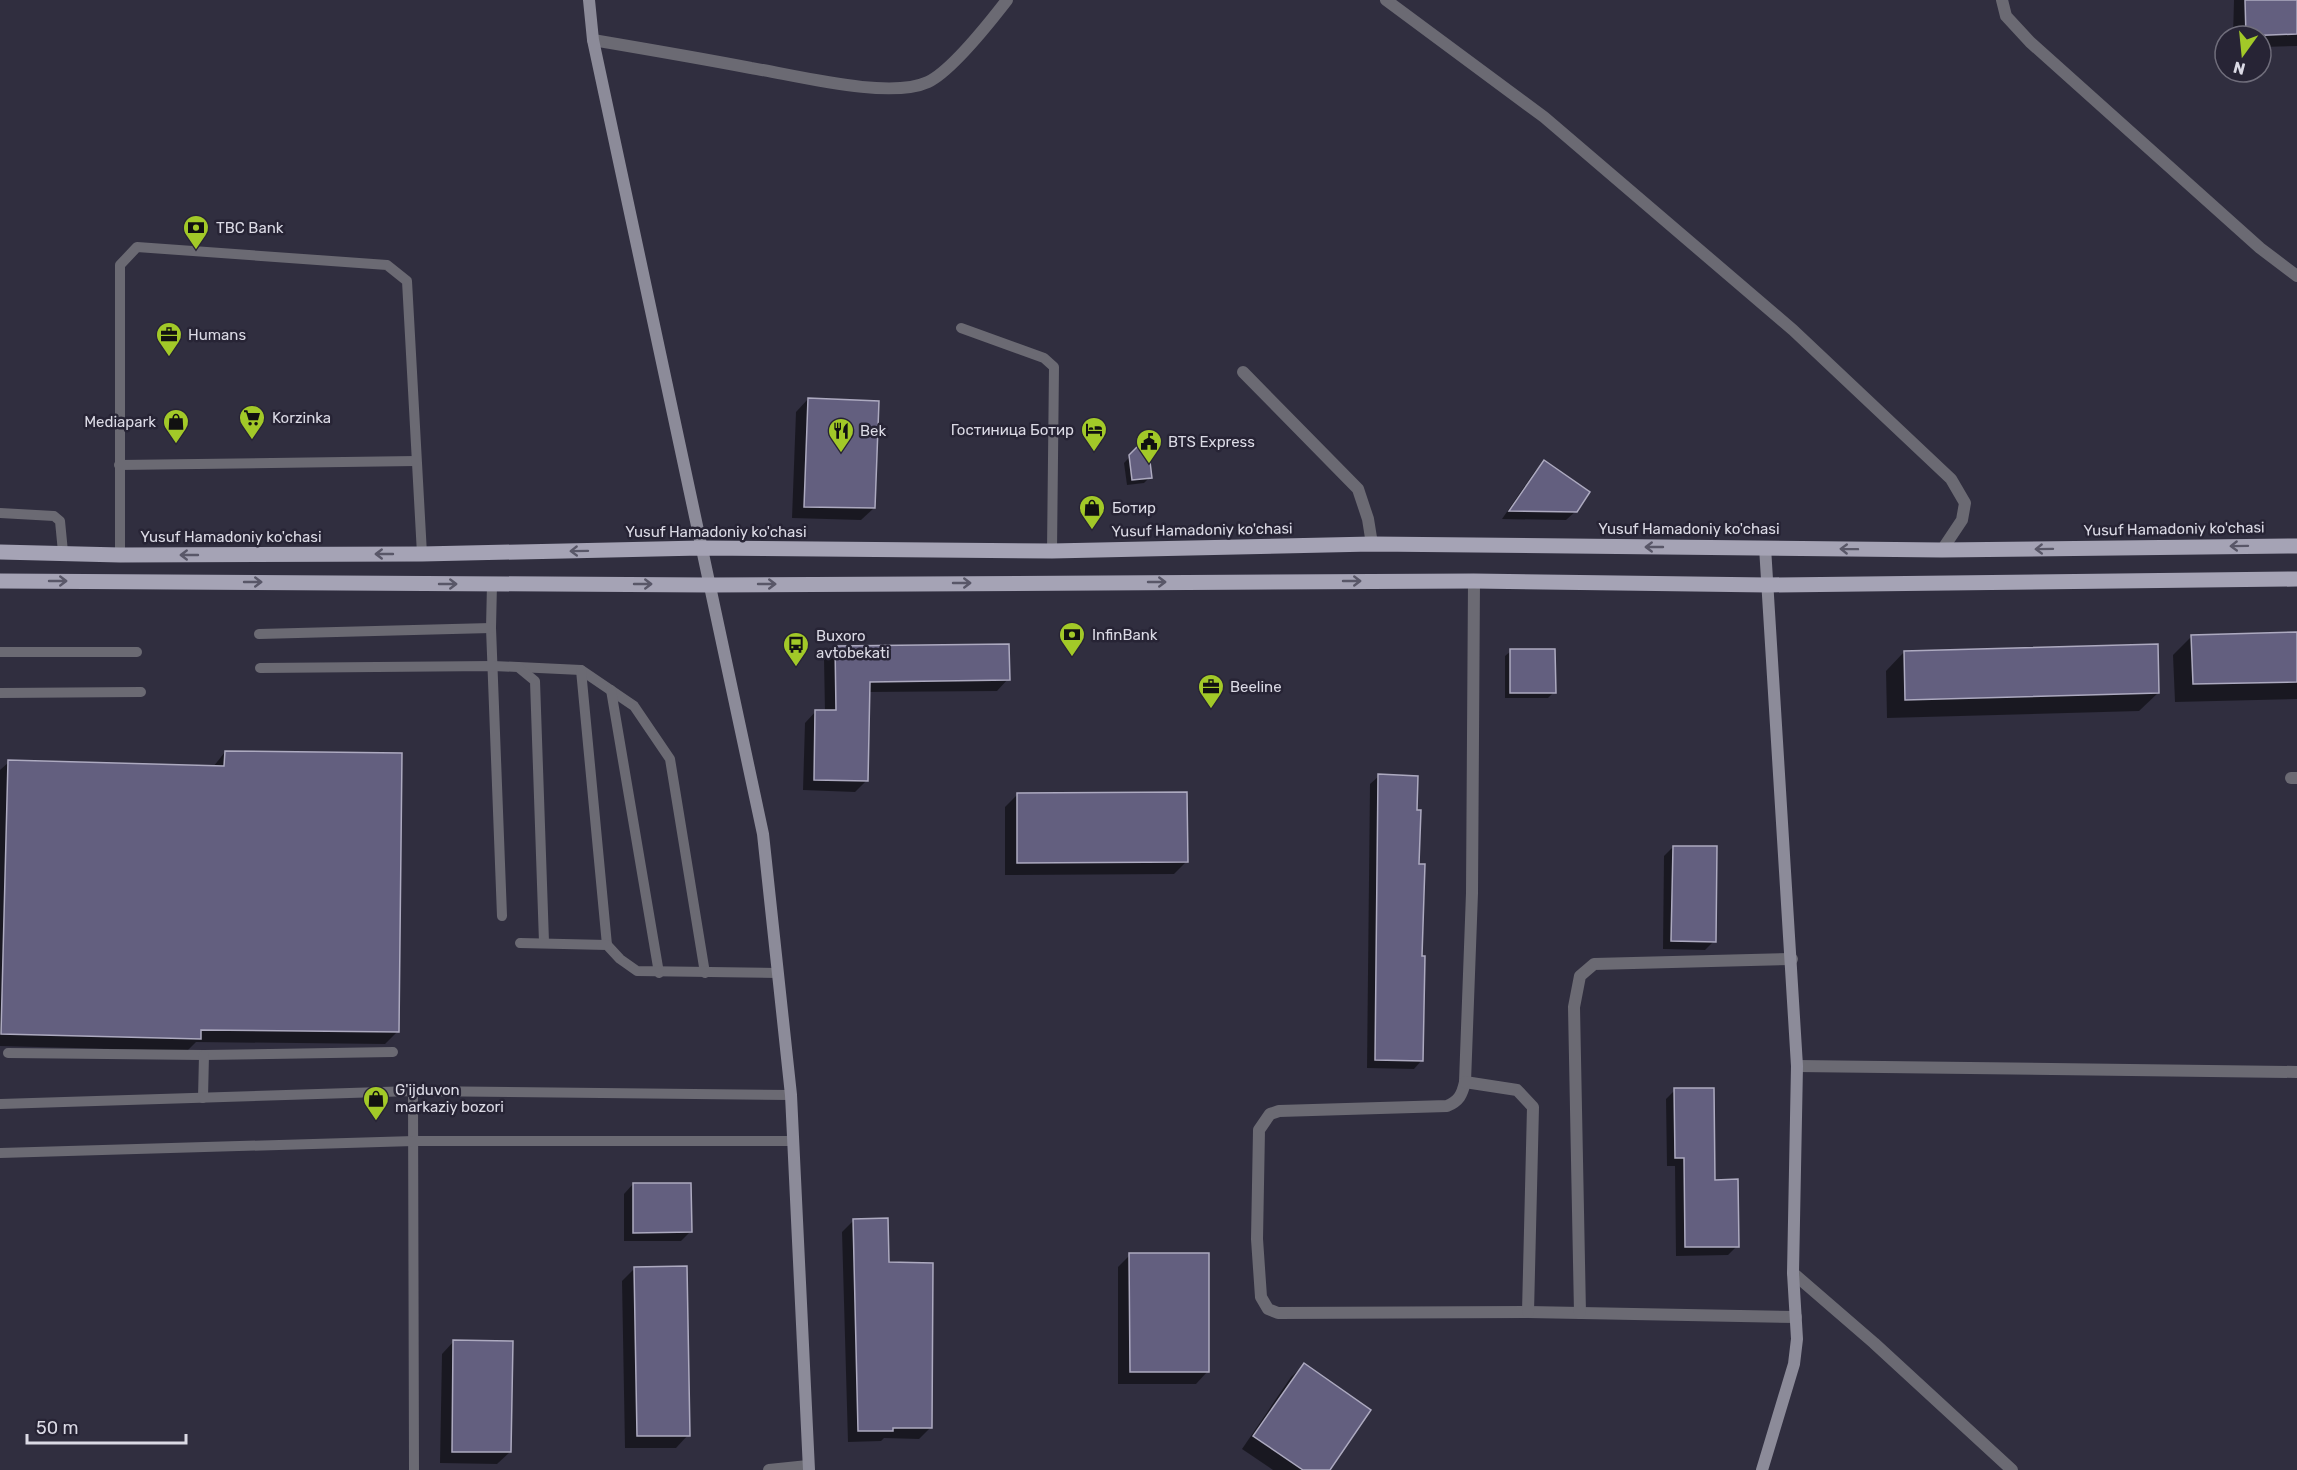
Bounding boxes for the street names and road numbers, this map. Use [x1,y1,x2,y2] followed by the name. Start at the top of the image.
[2083,518,2265,540] street label: Yusuf Hamadoniy ko'chasi
[1111,519,1293,541] street label: Yusuf Hamadoniy ko'chasi
[1598,520,1780,538] street label: Yusuf Hamadoniy ko'chasi
[625,523,807,541] street label: Yusuf Hamadoniy ko'chasi
[140,528,322,546] street label: Yusuf Hamadoniy ko'chasi

